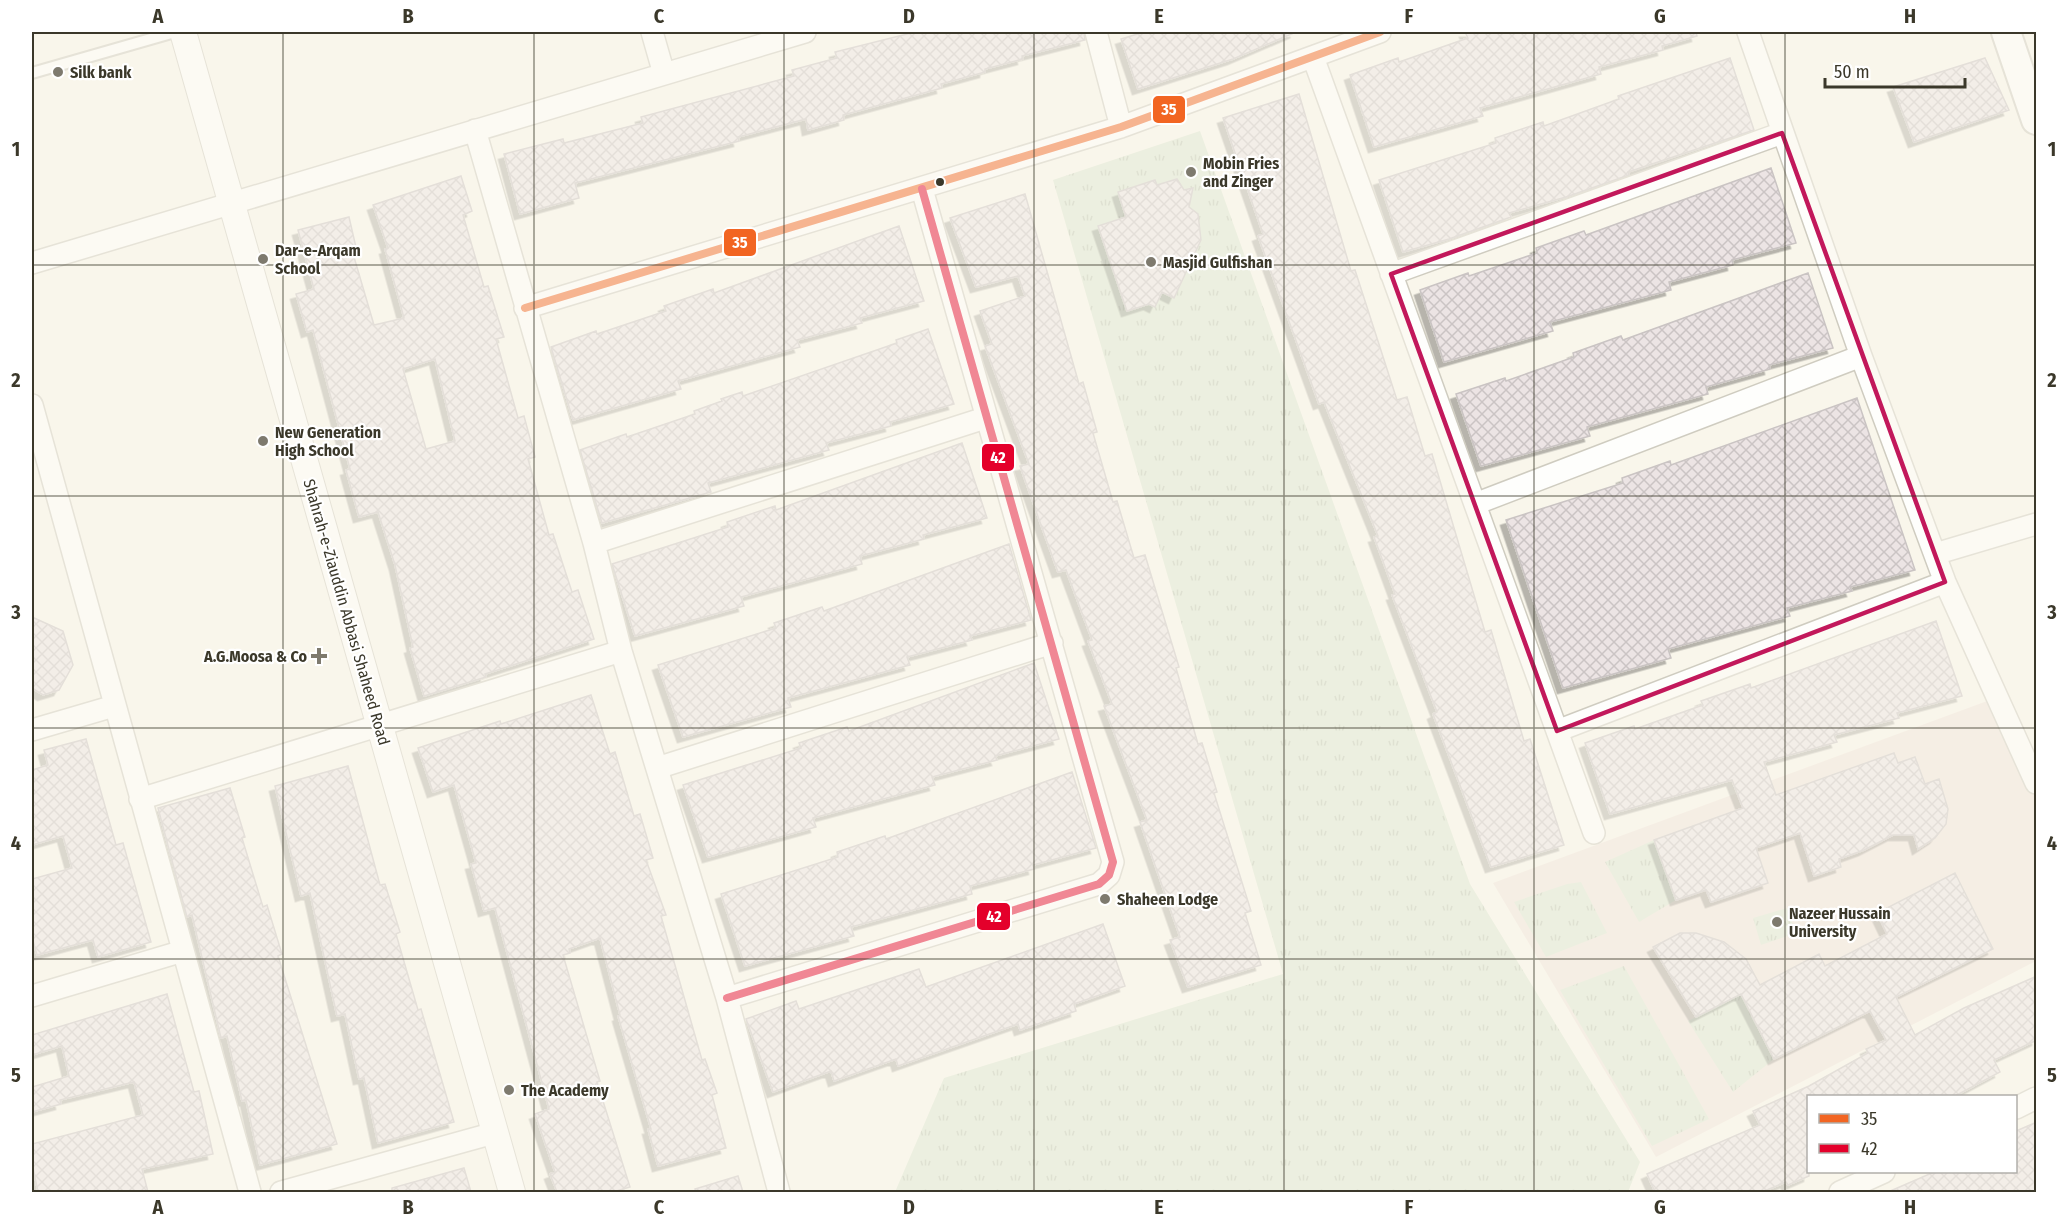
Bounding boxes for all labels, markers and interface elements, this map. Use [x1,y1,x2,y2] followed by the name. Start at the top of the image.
[152,4,165,28] text: A
[402,4,414,28] text: B
[654,4,665,28] text: C
[903,4,915,28] text: D
[1154,4,1164,28] text: E
[1405,4,1414,28] text: F
[1654,4,1666,28] text: G
[1904,4,1916,28] text: H
[1825,51,1964,89] scale bar
[1834,61,1870,83] text: 50 m
[70,63,132,82] place label: Silk bank
[51,65,65,79] marker: Silk bank
[1152,95,1186,124] line badge: 35
[1160,100,1177,119] text: 35
[12,137,20,161] text: 1
[2048,137,2056,161] text: 1
[1203,154,1279,191] place label: Mobin Fries and Zinger
[1184,165,1198,179] marker: Mobin Fries and Zinger
[934,176,946,188] unlabelled marker
[723,228,757,257] line badge: 35
[731,233,748,252] text: 35
[275,241,361,278] place label: Dar-e-Arqam School
[256,252,270,266] marker: Dar-e-Arqam School
[1163,253,1272,272] place label: Masjid Gulfishan
[1144,255,1158,269] marker: Masjid Gulfishan
[10,368,21,392] text: 2
[2046,368,2057,392] text: 2
[275,423,381,460] place label: New Generation High School
[256,434,270,448] marker: New Generation High School
[981,443,1015,472] line badge: 42
[990,448,1006,467] text: 42
[299,477,394,747] street label: Shahrah-e-Ziauddin Abbasi Shaheed Road
[10,600,21,624] text: 3
[2046,600,2057,624] text: 3
[203,647,307,666] place label: A.G.Moosa & Co
[312,649,326,663] marker: A.G.Moosa & Co
[11,831,21,855] text: 4
[2047,831,2057,855] text: 4
[1117,890,1218,909] place label: Shaheen Lodge
[1098,892,1112,906] marker: Shaheen Lodge
[976,902,1011,931] line badge: 42
[1789,904,1891,941] place label: Nazeer Hussain University
[986,907,1002,926] text: 42
[1770,915,1784,929] marker: Nazeer Hussain University
[11,1063,21,1087] text: 5
[2047,1063,2057,1087] text: 5
[521,1081,609,1100] place label: The Academy
[502,1083,516,1097] marker: The Academy
[1807,1095,2017,1173] legend
[1861,1108,1877,1130] text: 35
[1861,1138,1877,1160] text: 42
[152,1195,165,1219] text: A
[402,1195,414,1219] text: B
[654,1195,665,1219] text: C
[903,1195,915,1219] text: D
[1154,1195,1164,1219] text: E
[1405,1195,1414,1219] text: F
[1654,1195,1666,1219] text: G
[1904,1195,1916,1219] text: H

